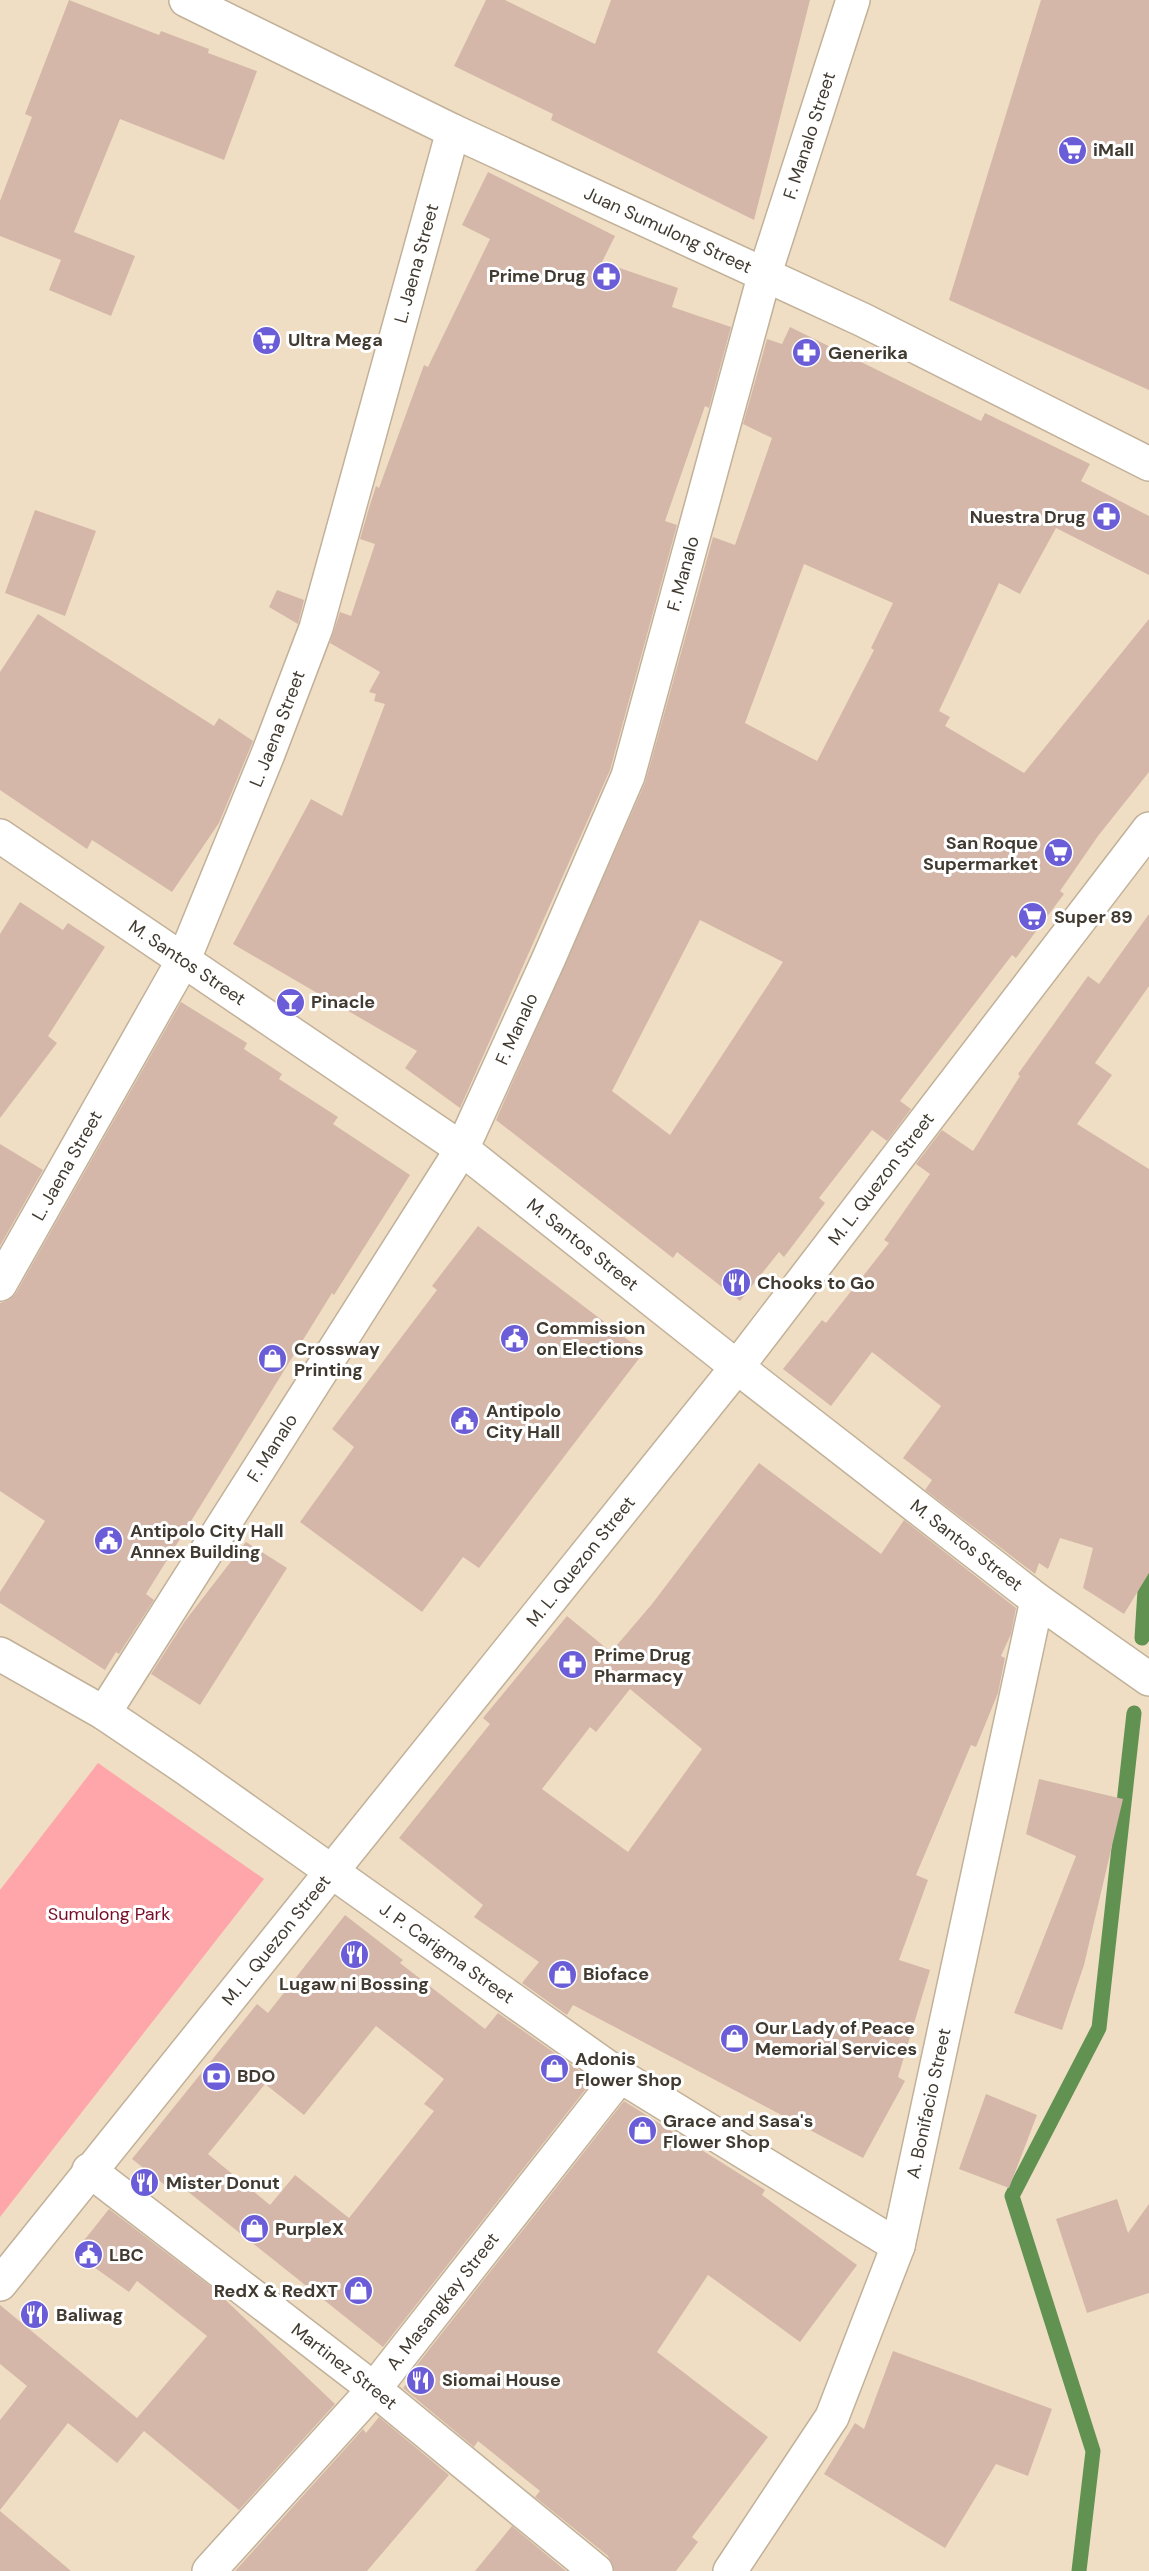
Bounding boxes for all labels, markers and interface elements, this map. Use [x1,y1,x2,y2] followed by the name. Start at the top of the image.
[778,69,841,202] street label: F. Manalo Street
[1056,134,1088,166] supermarket icon: iMall
[1093,138,1134,162] place label: iMall
[580,181,756,279] street label: Juan Sumulong Street
[389,201,444,326] street label: L. Jaena Street
[591,260,623,292] pharmacy icon: Prime Drug
[489,264,586,288] place label: Prime Drug
[251,324,283,356] supermarket icon: Ultra Mega
[288,328,383,352] place label: Ultra Mega
[791,337,823,369] pharmacy icon: Generika
[828,341,908,365] place label: Generika
[1091,501,1123,533] pharmacy icon: Nuestra Drug
[970,505,1086,529] place label: Nuestra Drug
[661,534,705,614] street label: F. Manalo
[244,667,311,790] street label: L. Jaena Street
[923,831,1038,876] place label: San Roque Supermarket
[1043,837,1075,869] supermarket icon: San Roque Supermarket
[1017,901,1049,933] supermarket icon: Super 89
[1054,905,1133,929] place label: Super 89
[124,915,250,1011] street label: M. Santos Street
[274,986,306,1018] bar icon: Pinacle
[490,989,544,1069] street label: F. Manalo
[311,990,375,1014] place label: Pinacle
[26,1106,108,1225] street label: L. Jaena Street
[823,1108,940,1250] street label: M. L. Quezon Street
[522,1193,644,1296] street label: M. Santos Street
[720,1267,752,1299] restaurant icon: Chooks to Go
[757,1271,875,1295] place label: Chooks to Go
[536,1316,645,1361] place label: Commission on Elections
[499,1322,531,1354] public building icon: Commission on Elections
[294,1337,380,1382] place label: Crossway Printing
[257,1343,289,1375] shop icon: Crossway Printing
[486,1399,561,1444] place label: Antipolo City Hall
[449,1405,481,1437] public building icon: Antipolo City Hall
[242,1409,303,1487] street label: F. Manalo
[521,1491,641,1632] street label: M. L. Quezon Street
[905,1494,1028,1597] street label: M. Santos Street
[130,1519,284,1564] place label: Antipolo City Hall Annex Building
[93,1525,125,1557] public building icon: Antipolo City Hall Annex Building
[594,1643,691,1688] place label: Prime Drug Pharmacy
[557,1649,589,1681] pharmacy icon: Prime Drug Pharmacy
[216,1870,336,2011] street label: M. L. Quezon Street
[374,1897,519,2009] street label: J. P. Carigma Street
[48,1902,170,1926] park label: Sumulong Park
[338,1939,370,1971] restaurant icon: Lugaw ni Bossing
[546,1958,578,1990] shop icon: Bioface
[583,1962,649,1986] place label: Bioface
[279,1972,429,1996] place label: Lugaw ni Bossing
[755,2016,917,2061] place label: Our Lady of Peace Memorial Services
[718,2022,750,2054] shop icon: Our Lady of Peace Memorial Services
[901,2026,957,2181] street label: A. Bonifacio Street
[575,2047,682,2092] place label: Adonis Flower Shop
[538,2053,570,2085] shop icon: Adonis Flower Shop
[200,2060,232,2092] bank icon: BDO
[237,2064,275,2088] place label: BDO
[663,2109,813,2154] place label: Grace and Sasa's Flower Shop
[626,2115,658,2147] shop icon: Grace and Sasa's Flower Shop
[129,2167,161,2199] restaurant icon: Mister Donut
[166,2171,280,2195] place label: Mister Donut
[238,2213,270,2245] shop icon: PurpleX
[275,2217,344,2241] place label: PurpleX
[381,2228,504,2375] street label: A. Masangkay Street
[72,2239,104,2271] public building icon: LBC
[109,2243,144,2267] place label: LBC
[343,2275,375,2307] shop icon: RedX & RedXT
[214,2279,338,2303] place label: RedX & RedXT
[19,2299,51,2331] restaurant icon: Baliwag
[56,2303,123,2327] place label: Baliwag
[286,2318,402,2415] street label: Martinez Street
[405,2364,437,2396] restaurant icon: Siomai House
[442,2368,561,2392] place label: Siomai House

